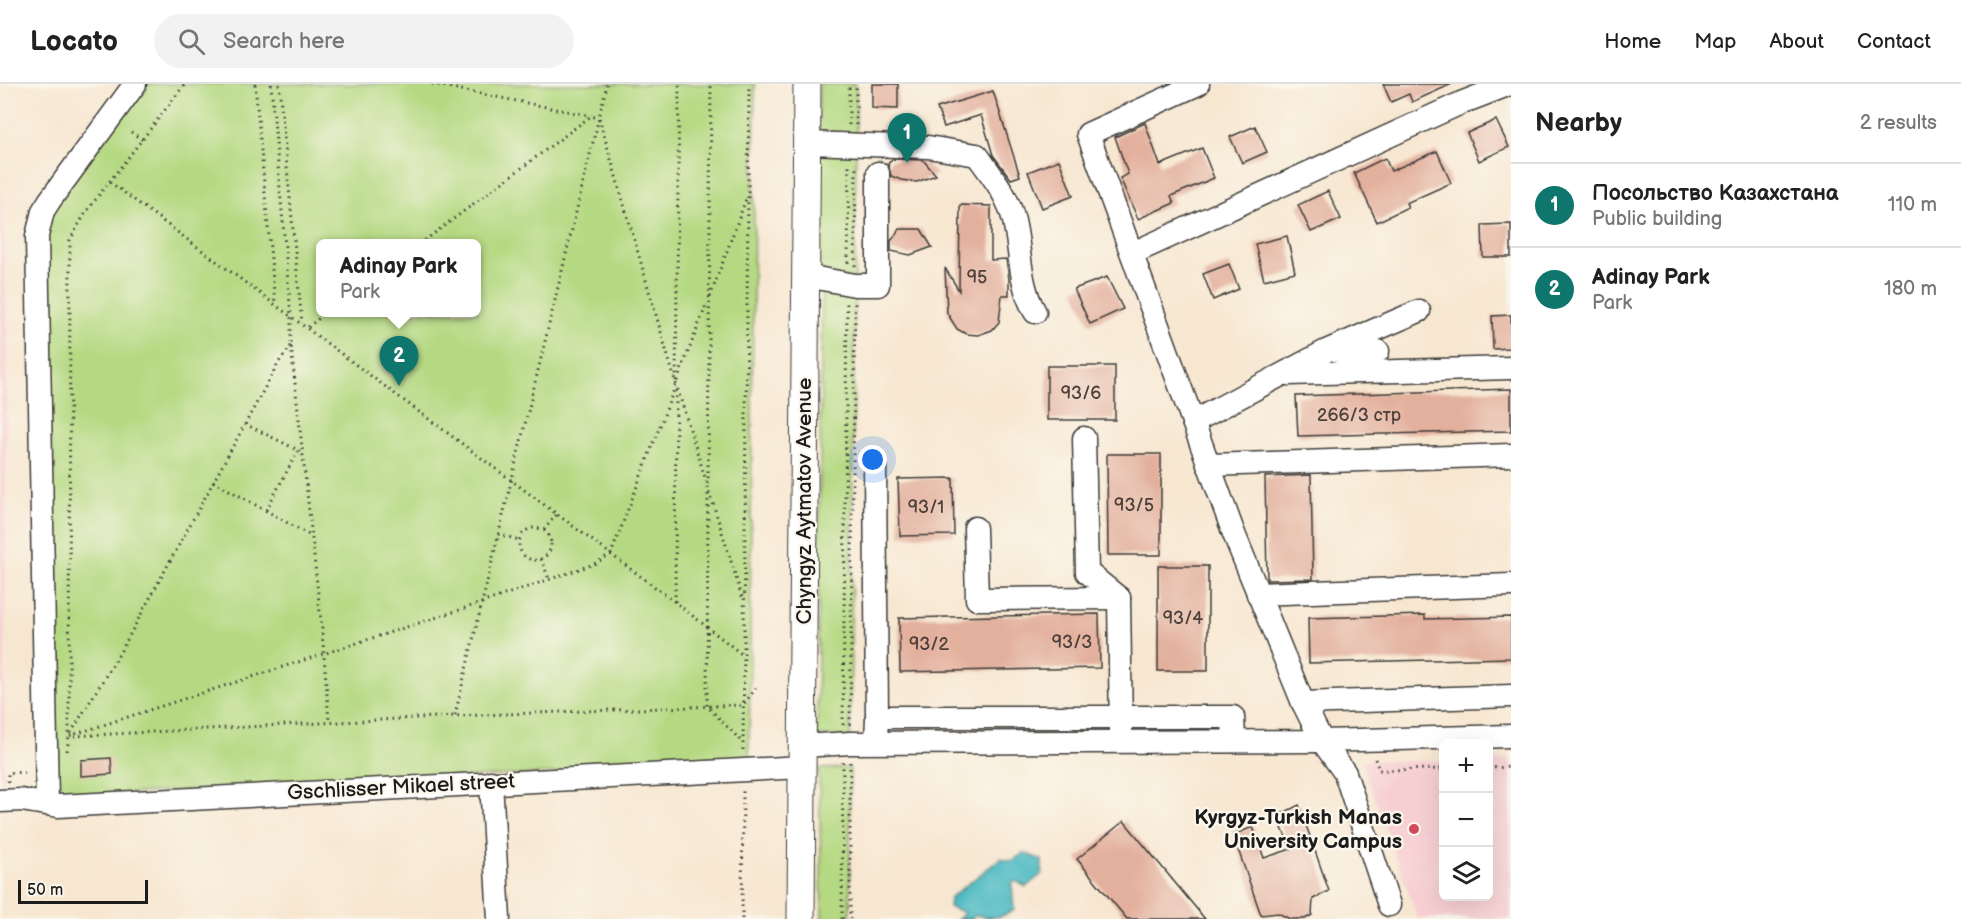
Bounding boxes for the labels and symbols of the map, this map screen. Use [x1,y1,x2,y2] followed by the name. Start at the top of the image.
[888,113,926,163] pin: 1
[967,267,987,288] house number: 95
[380,336,418,386] pin: 2
[792,378,817,624] street label: Chyngyz Aytmatov Avenue
[1061,383,1101,404] house number: 93/6
[1317,405,1401,426] house number: 266/3 стр
[858,445,887,474] your location
[1114,495,1154,516] house number: 93/5
[908,497,944,518] house number: 93/1
[1163,608,1203,629] house number: 93/4
[1052,632,1092,653] house number: 93/3
[909,634,949,655] house number: 93/2
[286,769,516,805] street label: Gschlisser Mikael street
[1194,805,1402,854] place label: Kyrgyz-Turkish Manas University Campus
[1407,822,1421,836] marker: Kyrgyz-Turkish Manas University Campus
[18,877,148,904] scale bar

